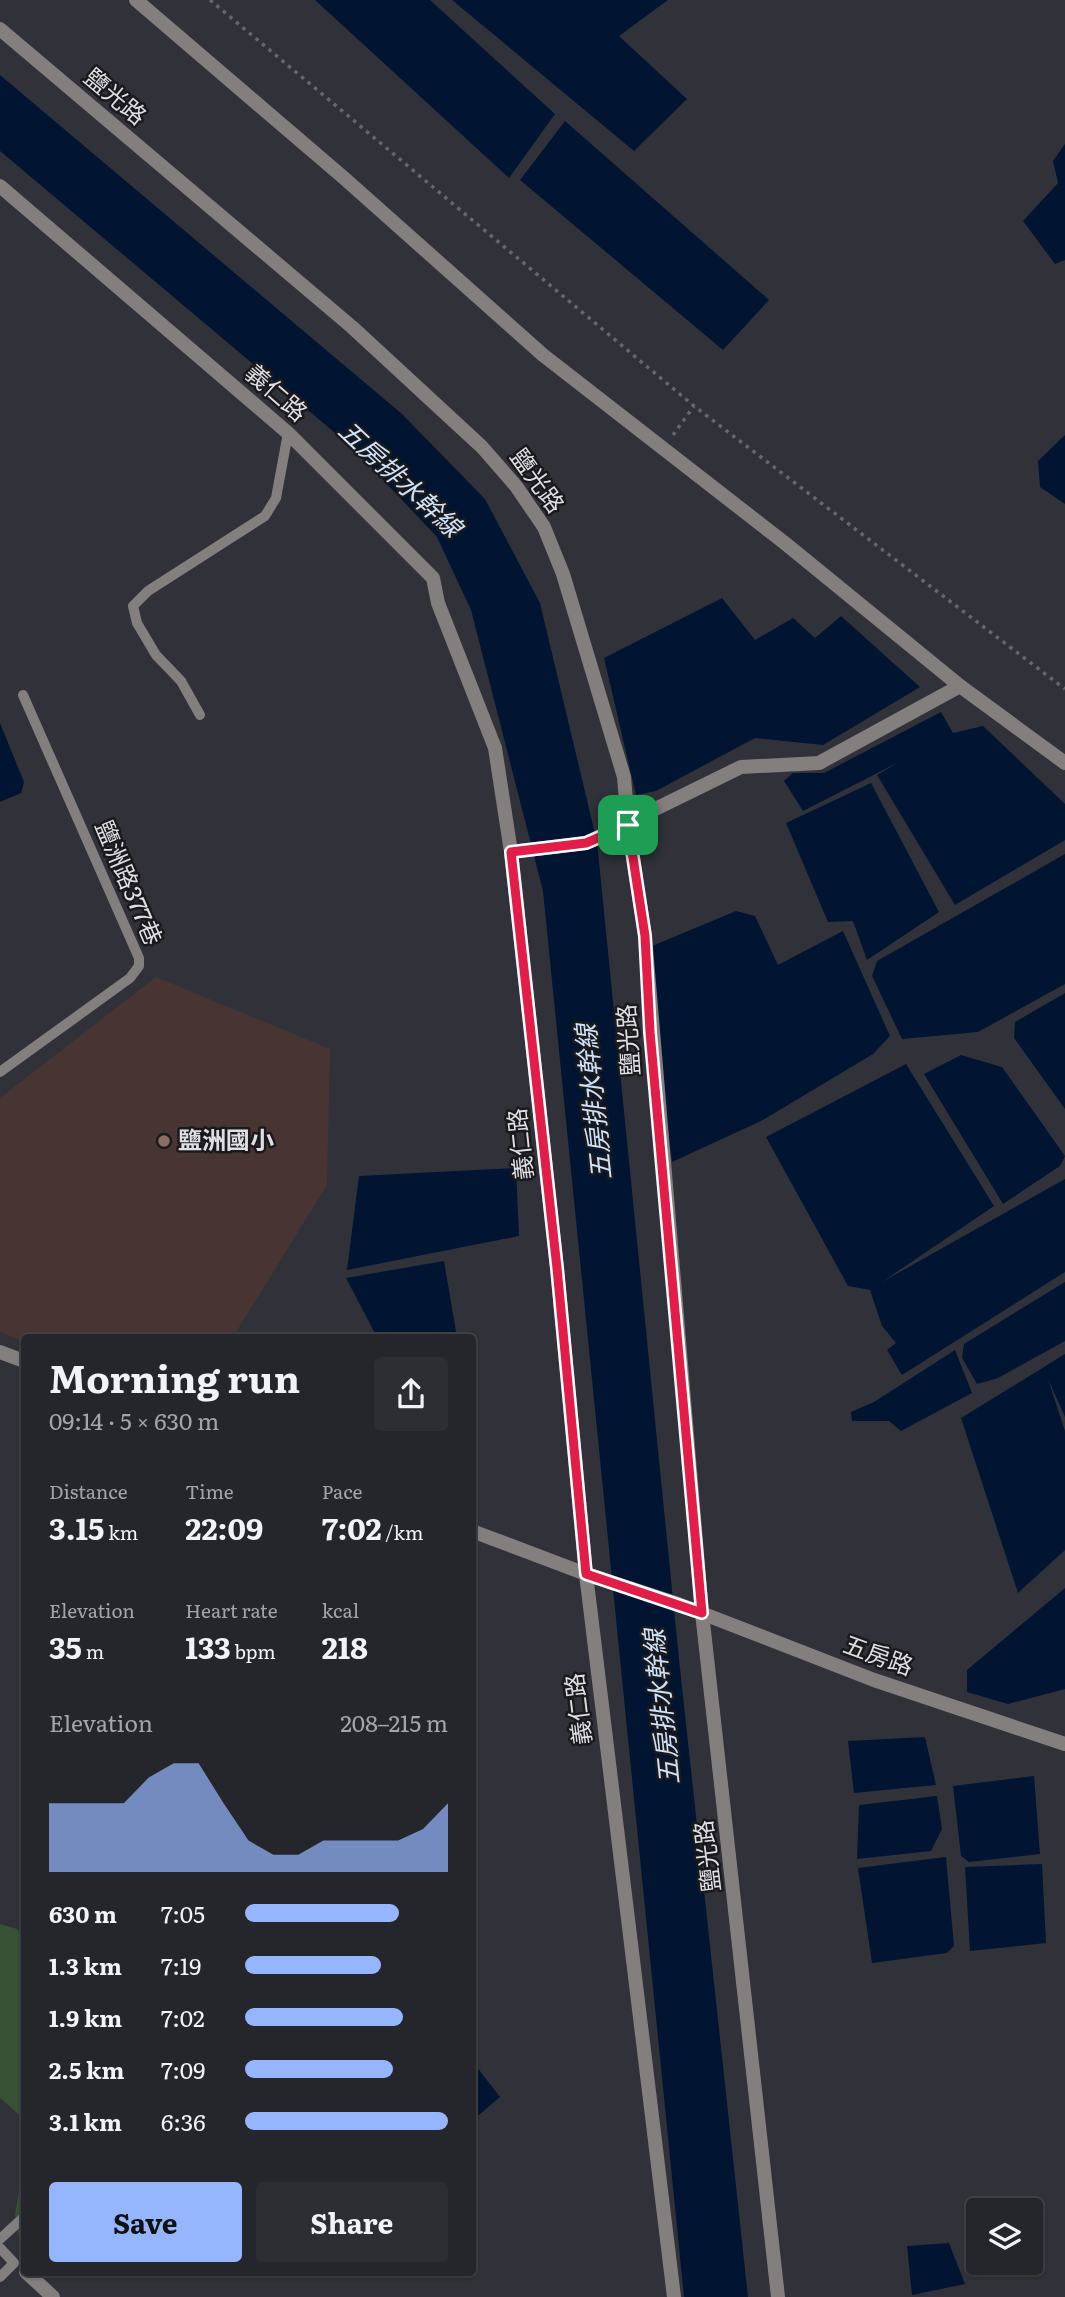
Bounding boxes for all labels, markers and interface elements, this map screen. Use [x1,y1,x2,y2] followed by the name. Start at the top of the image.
[78,59,155,132] street label: 鹽光路
[239,354,316,428] street label: 義仁路
[331,410,474,547] water label: 五房排水幹線
[504,440,574,519] street label: 鹽光路
[598,795,658,855] pin
[609,806,647,844] icon: arrive
[88,814,172,950] street label: 鹽洲路377巷
[607,1003,646,1077] street label: 鹽光路
[564,1020,619,1182] water label: 五房排水幹線
[497,1107,540,1182] street label: 義仁路
[178,1121,274,1156] place label: 鹽洲國小
[156,1133,172,1149] marker: 鹽洲國小
[49,1348,300,1405] text: Morning run
[374,1357,448,1431] button: share
[49,1403,219,1437] text: 09:14 · 5 × 630 m
[49,1477,128,1505] text: Distance
[185,1477,234,1505] text: Time
[322,1477,362,1505] text: Pace
[49,1505,104,1549] text: 3.15
[185,1505,263,1549] text: 22:09
[322,1505,382,1549] text: 7:02
[104,1518,138,1546] text: km
[382,1518,423,1546] text: /km
[49,1596,135,1624] text: Elevation
[185,1596,278,1624] text: Heart rate
[322,1596,359,1624] text: kcal
[49,1624,82,1668] text: 35
[185,1624,231,1668] text: 133
[322,1624,368,1668] text: 218
[632,1625,687,1787] water label: 五房排水幹線
[839,1625,919,1682] street label: 五房路
[82,1637,104,1665] text: m
[231,1637,276,1665] text: bpm
[555,1671,598,1747] street label: 義仁路
[49,1705,153,1739] text: Elevation
[340,1705,448,1739] text: 208–215 m
[684,1818,727,1894] street label: 鹽光路
[49,1896,117,1930] text: 630 m
[161,1896,205,1930] text: 7:05
[49,1948,122,1982] text: 1.3 km
[161,1948,201,1982] text: 7:19
[49,2000,122,2034] text: 1.9 km
[161,2000,205,2034] text: 7:02
[49,2052,124,2086] text: 2.5 km
[161,2052,205,2086] text: 7:09
[49,2104,122,2138] text: 3.1 km
[161,2104,206,2138] text: 6:36
[49,2182,242,2262] button: Save
[256,2182,448,2262] button: Share
[966,2198,1043,2275] map controls
[966,2198,1043,2275] button: layers

